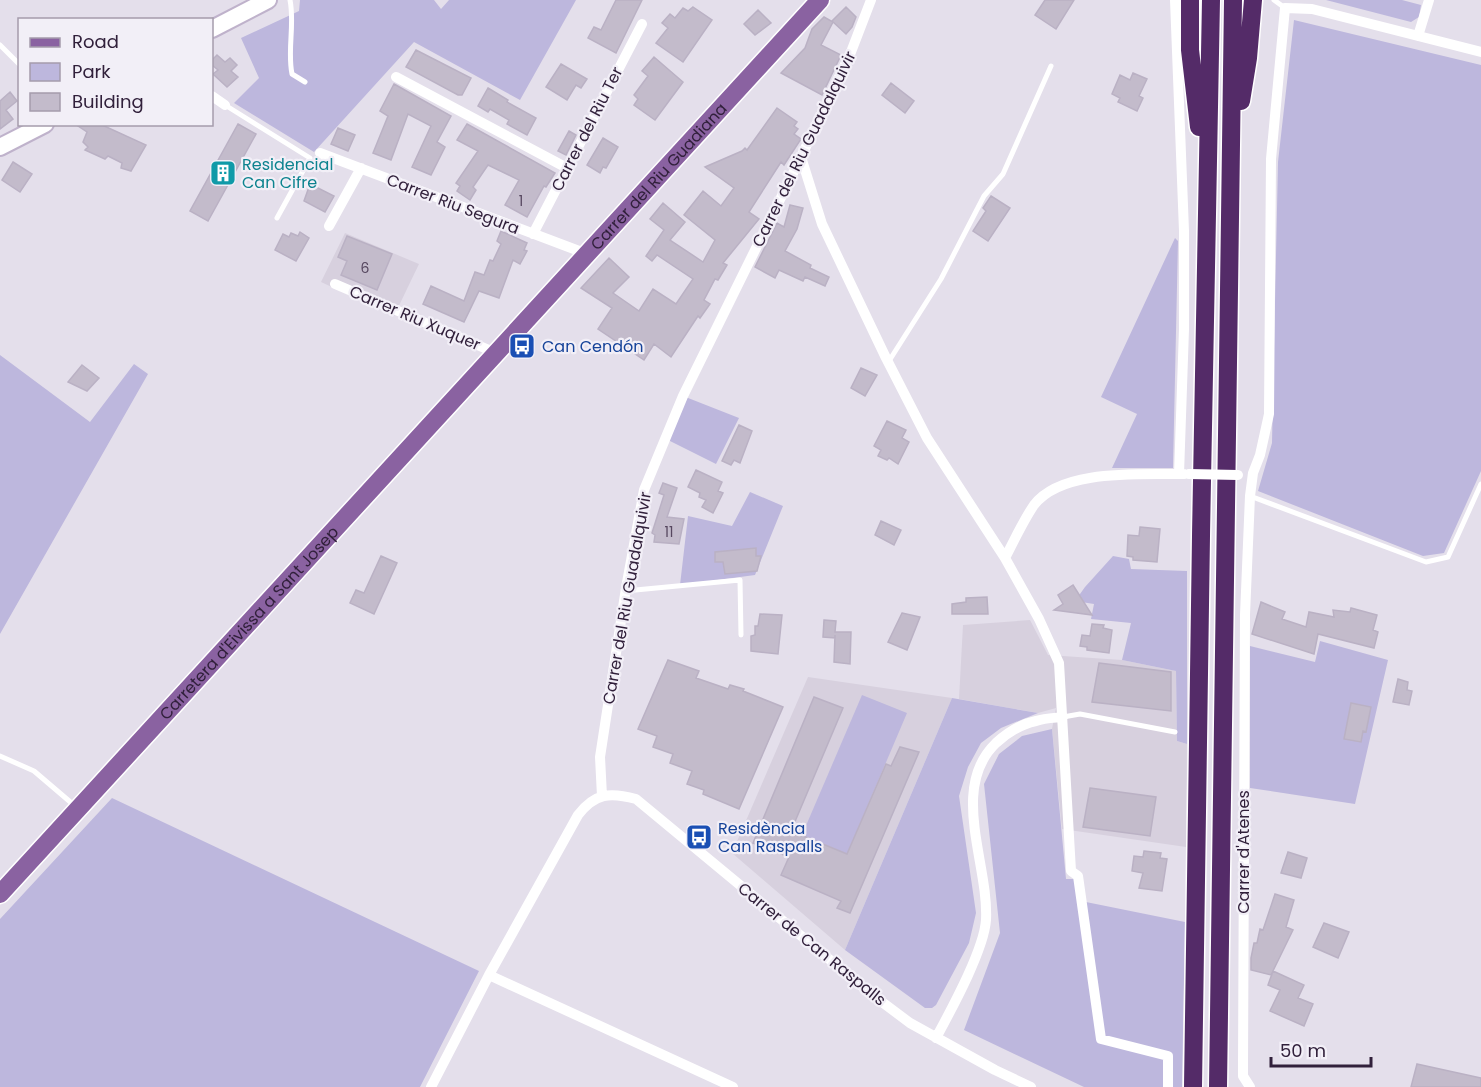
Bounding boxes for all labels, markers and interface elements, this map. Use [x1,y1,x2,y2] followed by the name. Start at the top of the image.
[18,18,213,126] legend
[72,29,119,54] text: Road
[746,47,862,251] street label: Carrer del Riu Guadalquivir
[72,59,111,84] text: Park
[546,63,628,195] street label: Carrer del Riu Ter
[72,89,144,114] text: Building
[585,97,732,255] street label: Carrer del Riu Guadiana
[242,153,333,194] place label: Residencial Can Cifre
[208,158,238,188] building icon: Residencial Can Cifre
[383,168,523,240] street label: Carrer Riu Segura
[519,191,523,211] house number: 1
[361,258,370,278] house number: 6
[346,280,484,356] street label: Carrer Riu Xuquer
[507,331,537,361] bus stop icon: Can Cendón
[542,335,644,358] place label: Can Cendón
[597,490,657,706] street label: Carrer del Riu Guadalquivir
[154,521,344,725] street label: Carretera d'Eivissa a Sant Josep
[665,522,673,542] house number: 11
[1232,790,1255,914] street label: Carrer d'Atenes
[718,817,822,858] place label: Residència Can Raspalls
[684,822,714,852] bus stop icon: Residència Can Raspalls
[733,877,891,1011] street label: Carrer de Can Raspalls
[1271,1030,1372,1068] scale bar
[1280,1038,1326,1063] text: 50 m

